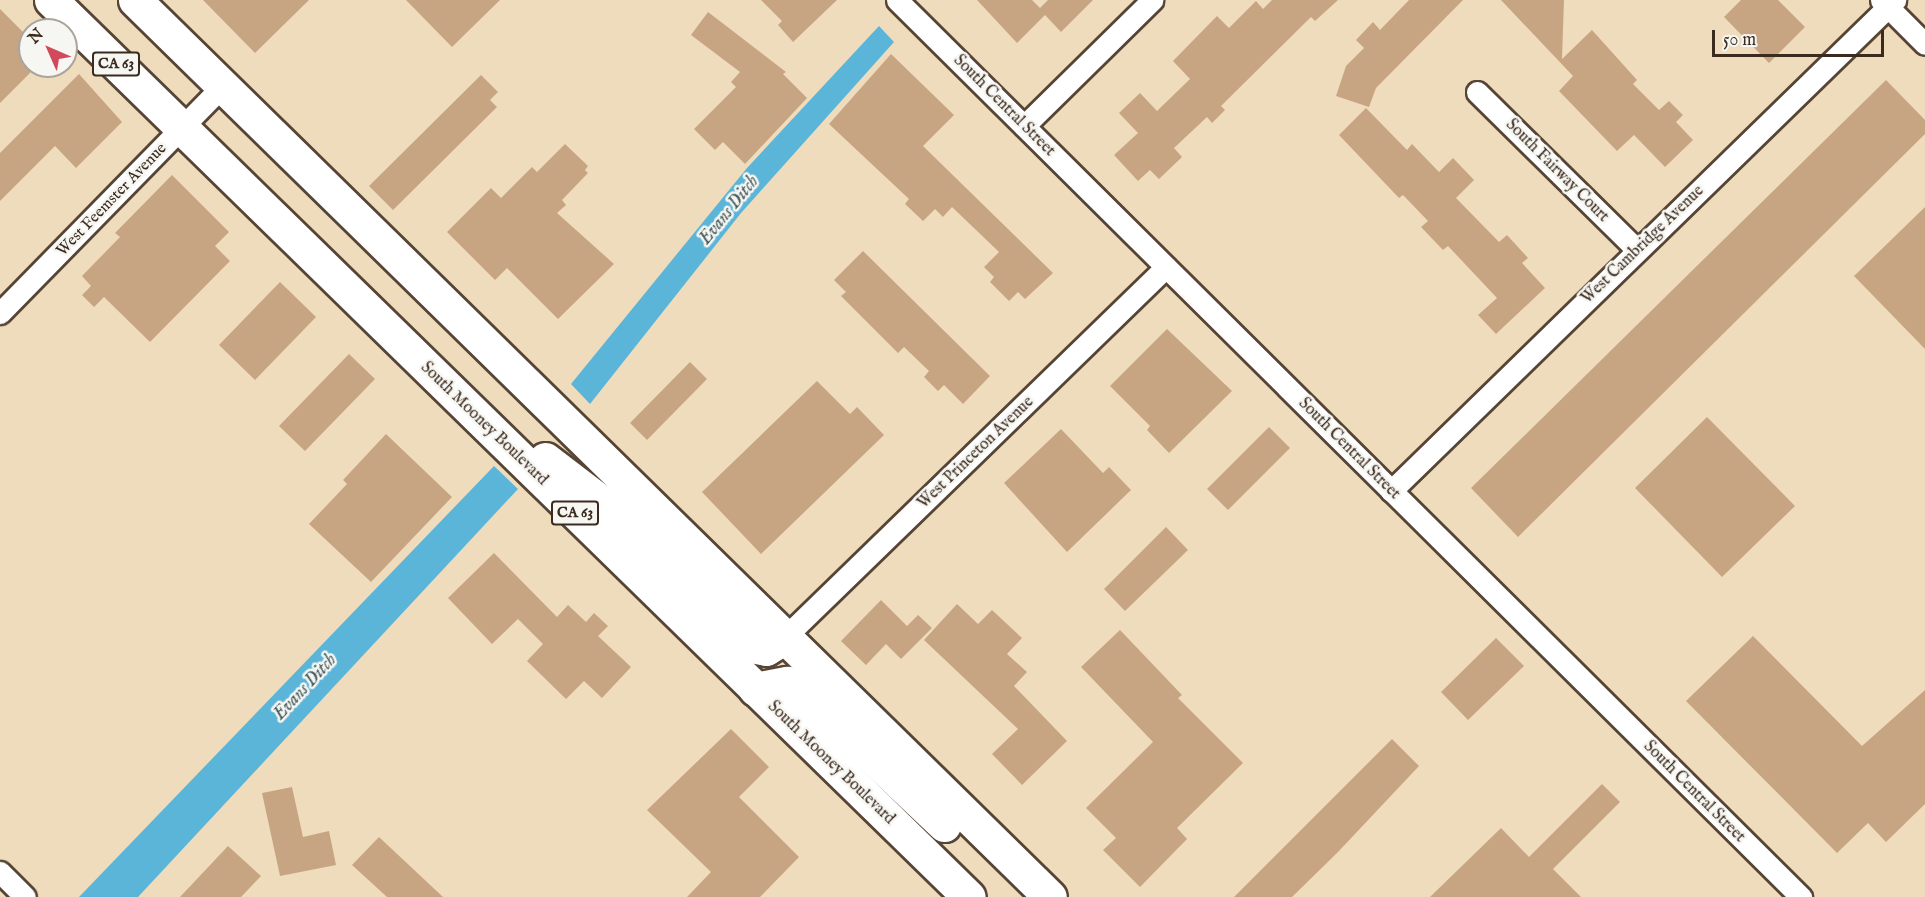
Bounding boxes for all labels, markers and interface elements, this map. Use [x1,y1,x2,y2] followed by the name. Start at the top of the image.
[18,18,78,78] north arrow
[1715,18,1888,56] scale bar
[25,25,49,49] text: N
[1723,29,1756,52] text: 50 m
[949,51,1059,161] street label: South Central Street
[92,52,140,76] road number: CA 63
[1501,115,1613,227] street label: South Fairway Court
[53,139,171,261] street label: West Feemster Avenue
[696,172,764,250] water label: Evans Ditch
[1578,182,1708,308] street label: West Cambridge Avenue
[416,358,552,490] street label: South Mooney Boulevard
[914,393,1038,513] street label: West Princeton Avenue
[1294,394,1404,504] street label: South Central Street
[551,501,599,525] road number: CA 63
[270,651,342,725] water label: Evans Ditch
[763,697,899,829] street label: South Mooney Boulevard
[1639,737,1749,847] street label: South Central Street

